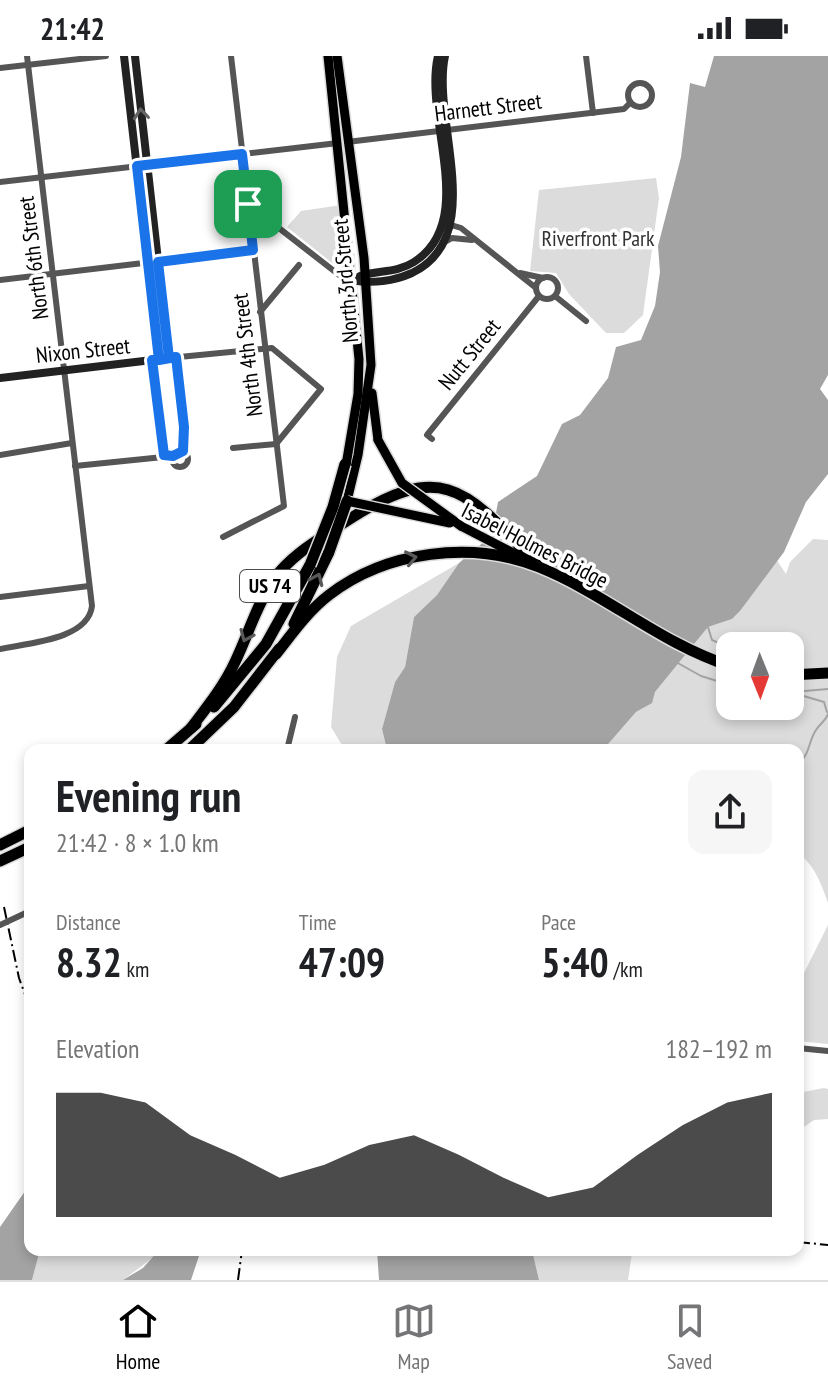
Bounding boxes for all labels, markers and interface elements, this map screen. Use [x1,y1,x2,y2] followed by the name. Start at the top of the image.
[40,9,105,48] text: 21:42
[433,87,543,127] street label: Harnett Street
[133,107,150,120] one-way arrow
[214,170,282,238] pin
[226,182,270,226] icon: arrive
[12,195,54,321] street label: North 6th Street
[326,218,364,344] street label: North 3rd Street
[541,224,655,252] park label: Riverfront Park
[226,292,268,418] street label: North 4th Street
[432,313,506,395] street label: Nutt Street
[34,331,132,369] street label: Nixon Street
[457,496,613,594] street label: Isabel Holmes Bridge
[403,550,417,567] one-way arrow
[240,570,300,602] road number: US 74
[307,573,323,587] one-way arrow
[240,628,256,642] one-way arrow
[716,632,804,720] north arrow
[716,632,804,720] map controls
[56,767,241,824] text: Evening run
[688,770,772,854] button: share
[56,826,219,859] text: 21:42 · 8 × 1.0 km
[56,908,121,936] text: Distance
[299,908,337,936] text: Time
[541,908,576,936] text: Pace
[56,936,122,988] text: 8.32
[299,936,385,988] text: 47:09
[541,936,609,988] text: 5:40
[122,955,149,983] text: km
[609,955,643,983] text: /km
[56,1032,139,1065] text: Elevation
[666,1032,772,1065] text: 182–192 m
[116,1299,160,1375] tab: Home
[392,1299,436,1375] tab: Map
[667,1299,712,1375] tab: Saved

